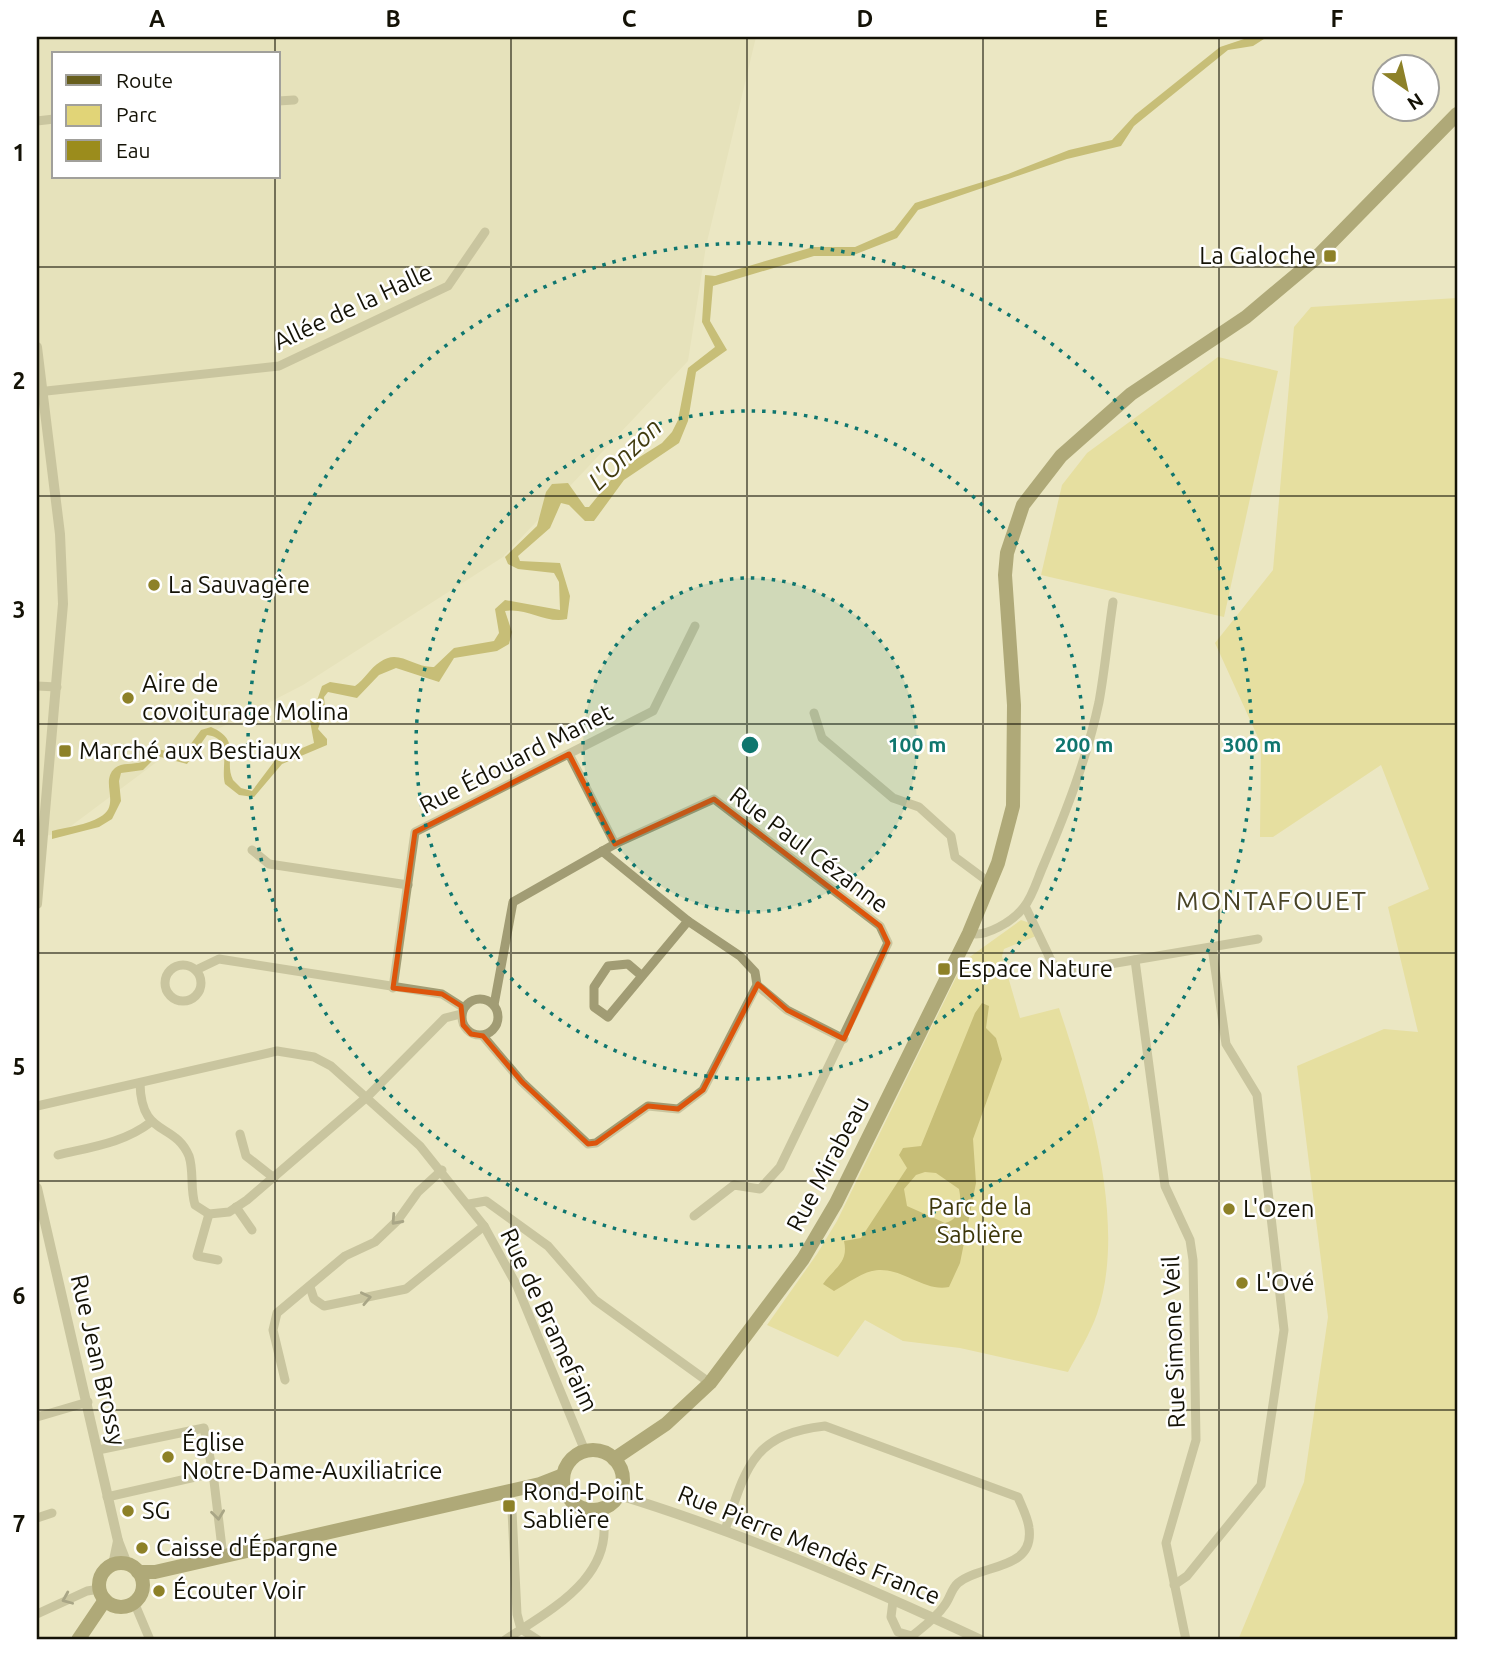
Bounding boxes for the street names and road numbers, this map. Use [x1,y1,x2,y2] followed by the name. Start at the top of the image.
[269,258,436,355] street label: Allée de la Halle
[414,697,617,819] street label: Rue Édouard Manet
[725,781,894,918] street label: Rue Paul Cézanne
[781,1092,874,1236] street label: Rue Mirabeau
[495,1224,604,1416] street label: Rue de Bramefaim
[1157,1255,1190,1429] street label: Rue Simone Veil
[66,1272,131,1448] street label: Rue Jean Brossy
[674,1479,944,1610] street label: Rue Pierre Mendès France

